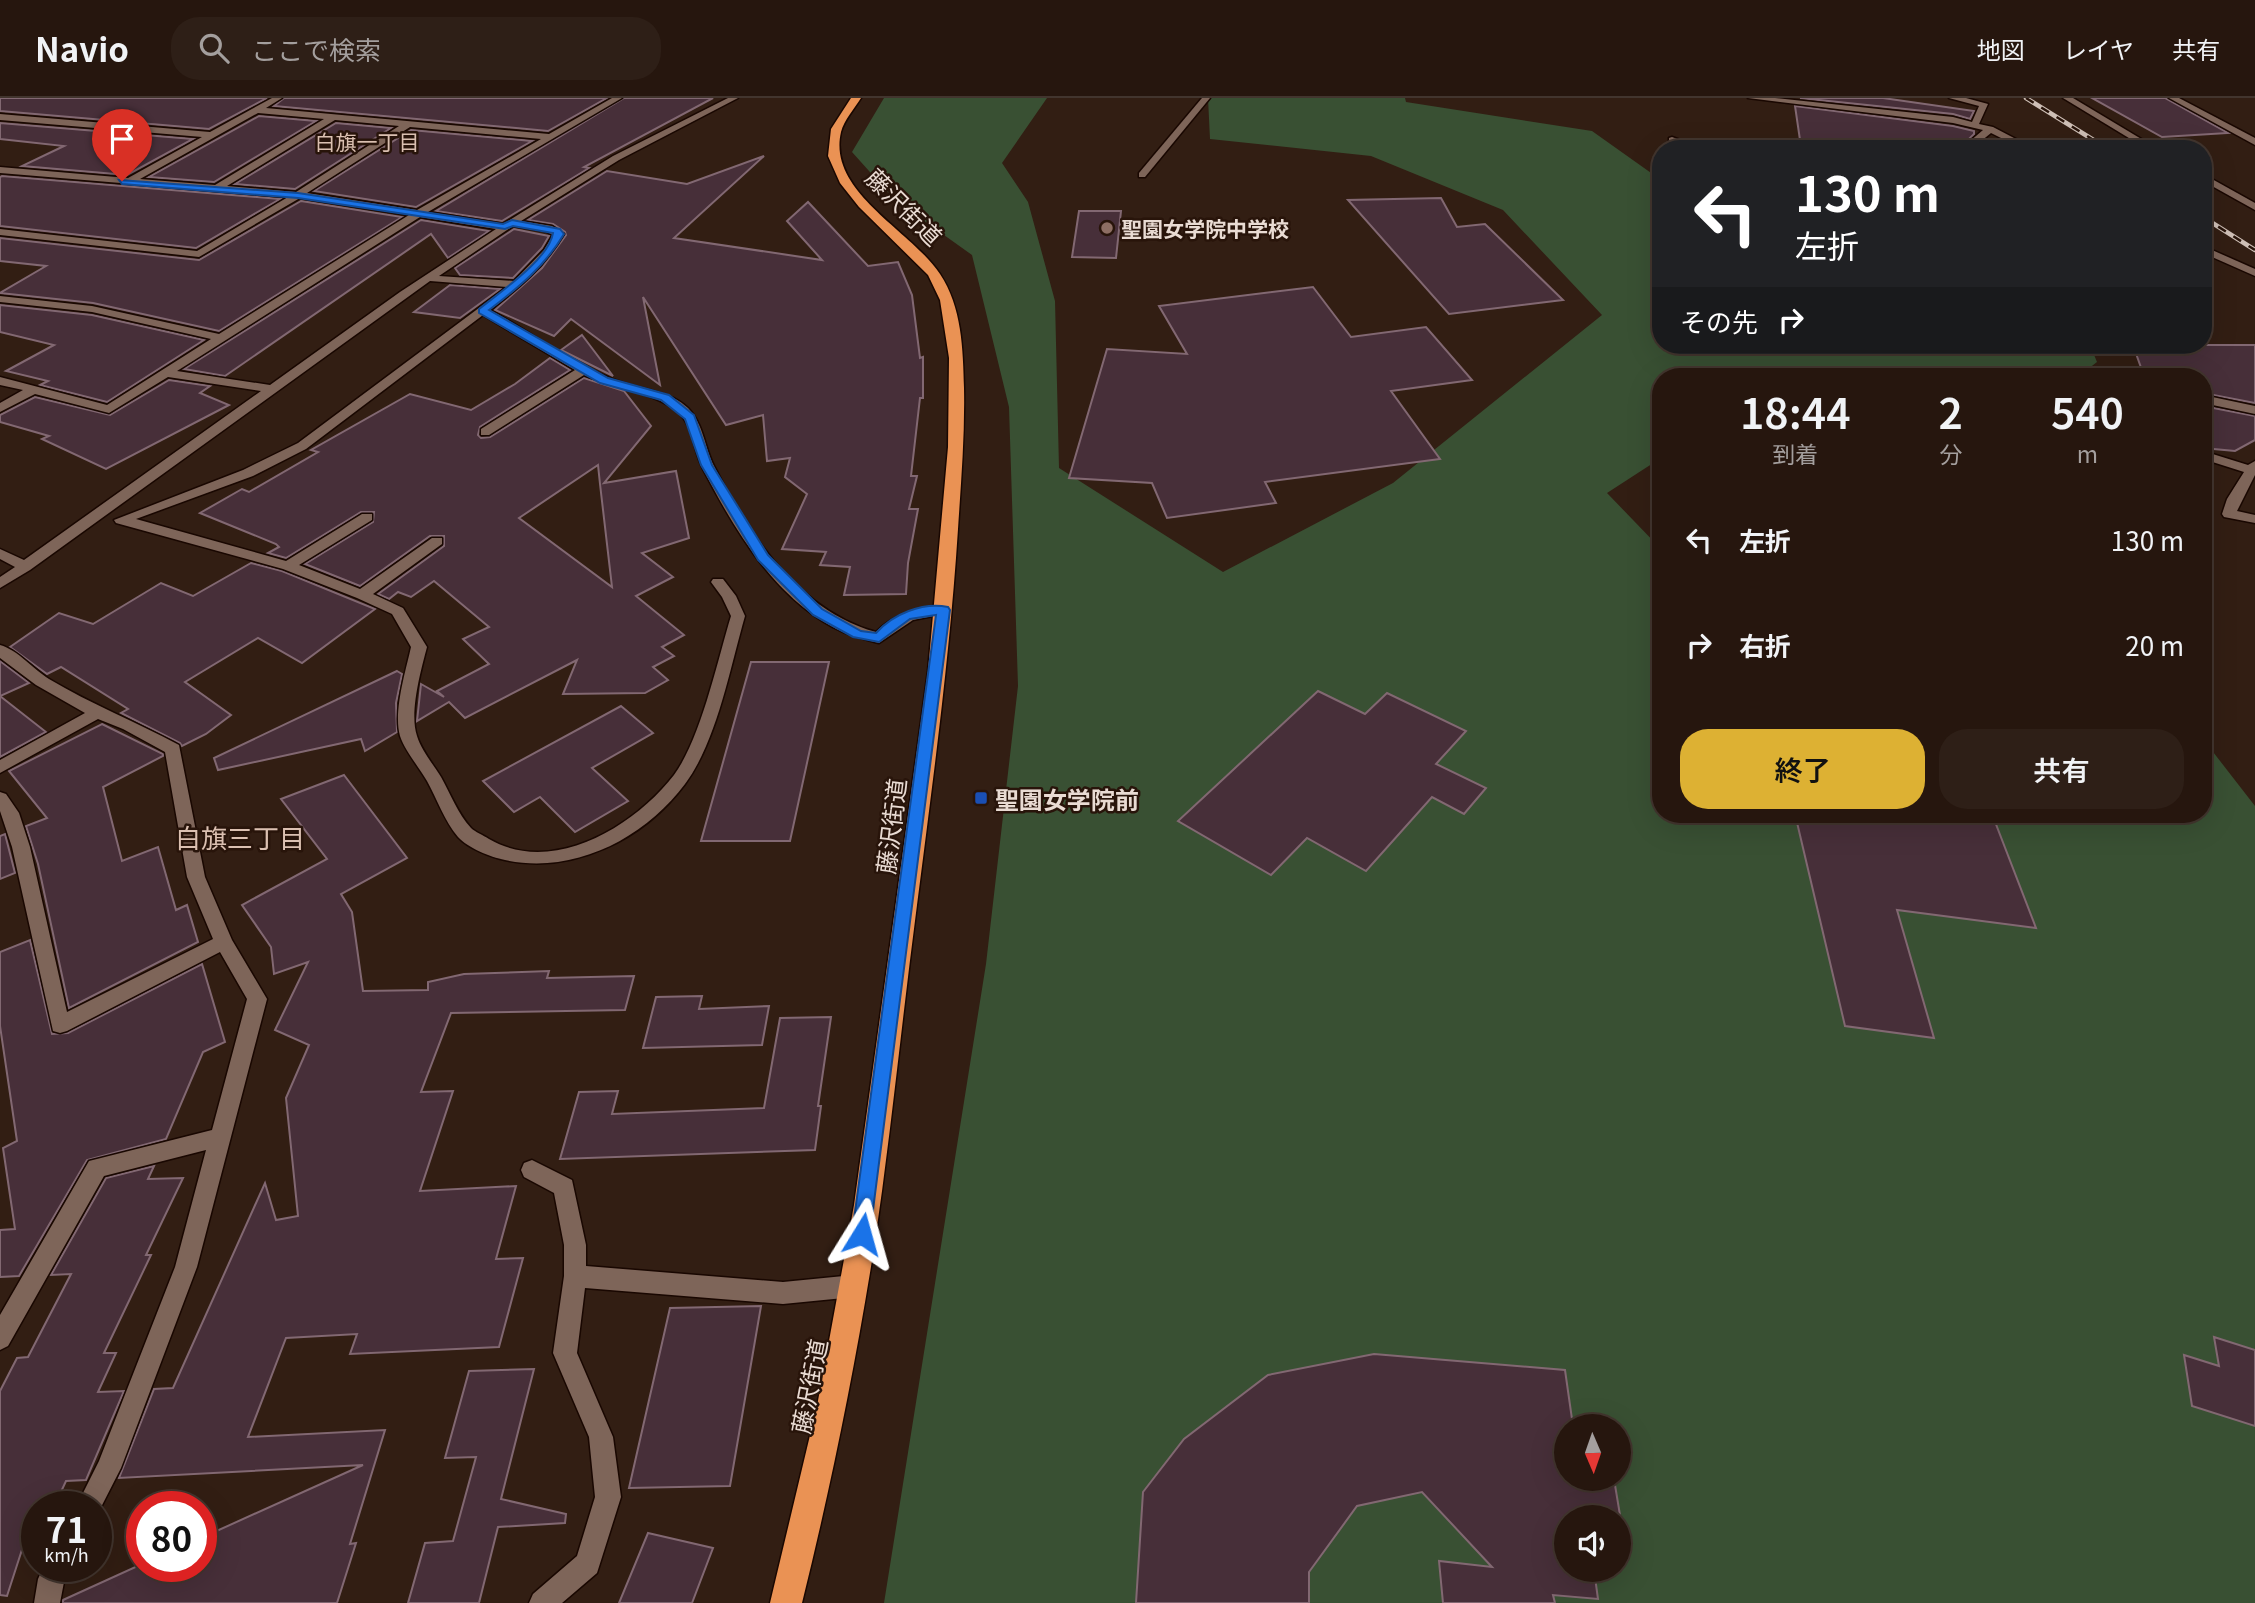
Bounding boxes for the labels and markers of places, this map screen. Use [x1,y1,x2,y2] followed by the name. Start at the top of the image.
[92,109,152,181] pin
[1121,213,1289,243] place label: 聖園女学院中学校
[1099,220,1115,236] marker: 聖園女学院中学校
[995,781,1139,816] place label: 聖園女学院前
[973,790,989,806] marker: 聖園女学院前

